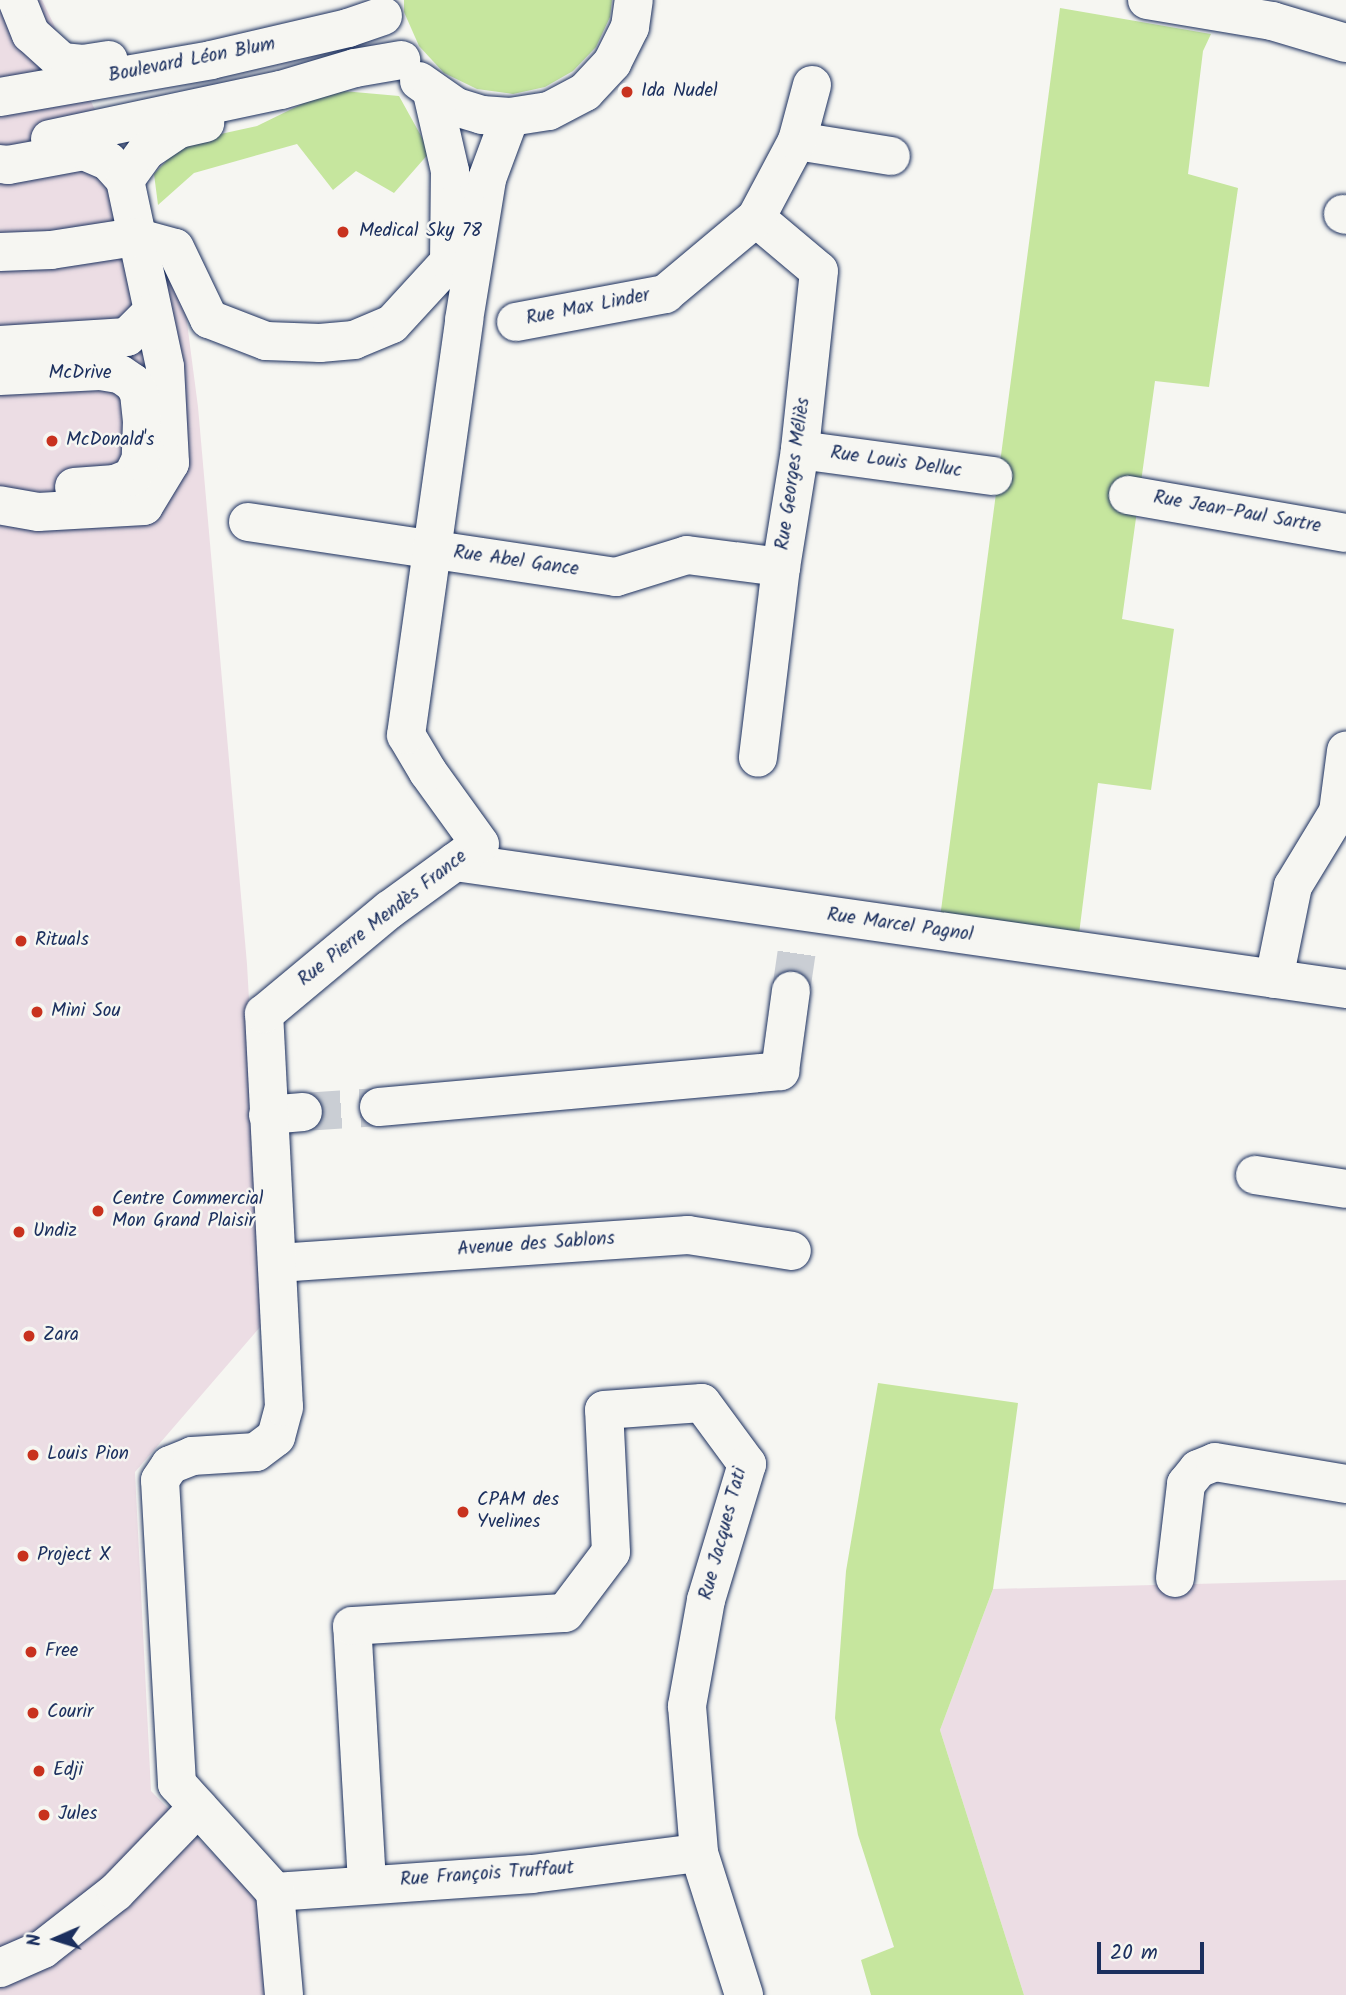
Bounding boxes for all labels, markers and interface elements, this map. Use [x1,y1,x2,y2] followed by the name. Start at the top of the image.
[107,34,277,88] street label: Boulevard Léon Blum
[641,81,718,103] place label: Ida Nudel
[619,84,635,100] marker: Ida Nudel
[359,221,482,243] place label: Medical Sky 78
[333,222,353,242] marker: Medical Sky 78
[524,285,652,331] street label: Rue Max Linder
[48,363,112,385] street label: McDrive
[772,396,816,552] street label: Rue Georges Méliès
[66,430,154,452] place label: McDonald's
[44,433,60,449] marker: McDonald's
[829,442,963,484] street label: Rue Louis Delluc
[1151,487,1323,539] street label: Rue Jean-Paul Sartre
[452,542,580,582] street label: Rue Abel Gance
[294,846,472,992] street label: Rue Pierre Mendès France
[825,904,975,948] street label: Rue Marcel Pagnol
[35,930,89,952] place label: Rituals
[13,933,29,949] marker: Rituals
[51,1001,121,1023] place label: Mini Sou
[29,1004,45,1020] marker: Mini Sou
[112,1189,263,1233] place label: Centre Commercial Mon Grand Plaisir
[90,1203,106,1219] marker: Centre Commercial Mon Grand Plaisir
[33,1221,77,1243] place label: Undiz
[11,1224,27,1240] marker: Undiz
[457,1228,615,1262] street label: Avenue des Sablons
[43,1325,79,1347] place label: Zara
[21,1328,37,1344] marker: Zara
[47,1444,129,1466] place label: Louis Pion
[25,1447,41,1463] marker: Louis Pion
[695,1465,753,1603] street label: Rue Jacques Tati
[477,1490,559,1534] place label: CPAM des Yvelines
[455,1504,471,1520] marker: CPAM des Yvelines
[37,1545,111,1567] place label: Project X
[15,1548,31,1564] marker: Project X
[45,1641,78,1663] place label: Free
[23,1644,39,1660] marker: Free
[47,1702,93,1724] place label: Courir
[25,1705,41,1721] marker: Courir
[53,1760,83,1782] place label: Edji
[31,1763,47,1779] marker: Edji
[58,1804,97,1826] place label: Jules
[36,1807,52,1823] marker: Jules
[399,1858,575,1892] street label: Rue François Truffaut
[21,1904,91,1974] north arrow
[1101,1928,1208,1972] scale bar
[20,1933,50,1947] text: N
[1110,1937,1158,1970] text: 20 m

